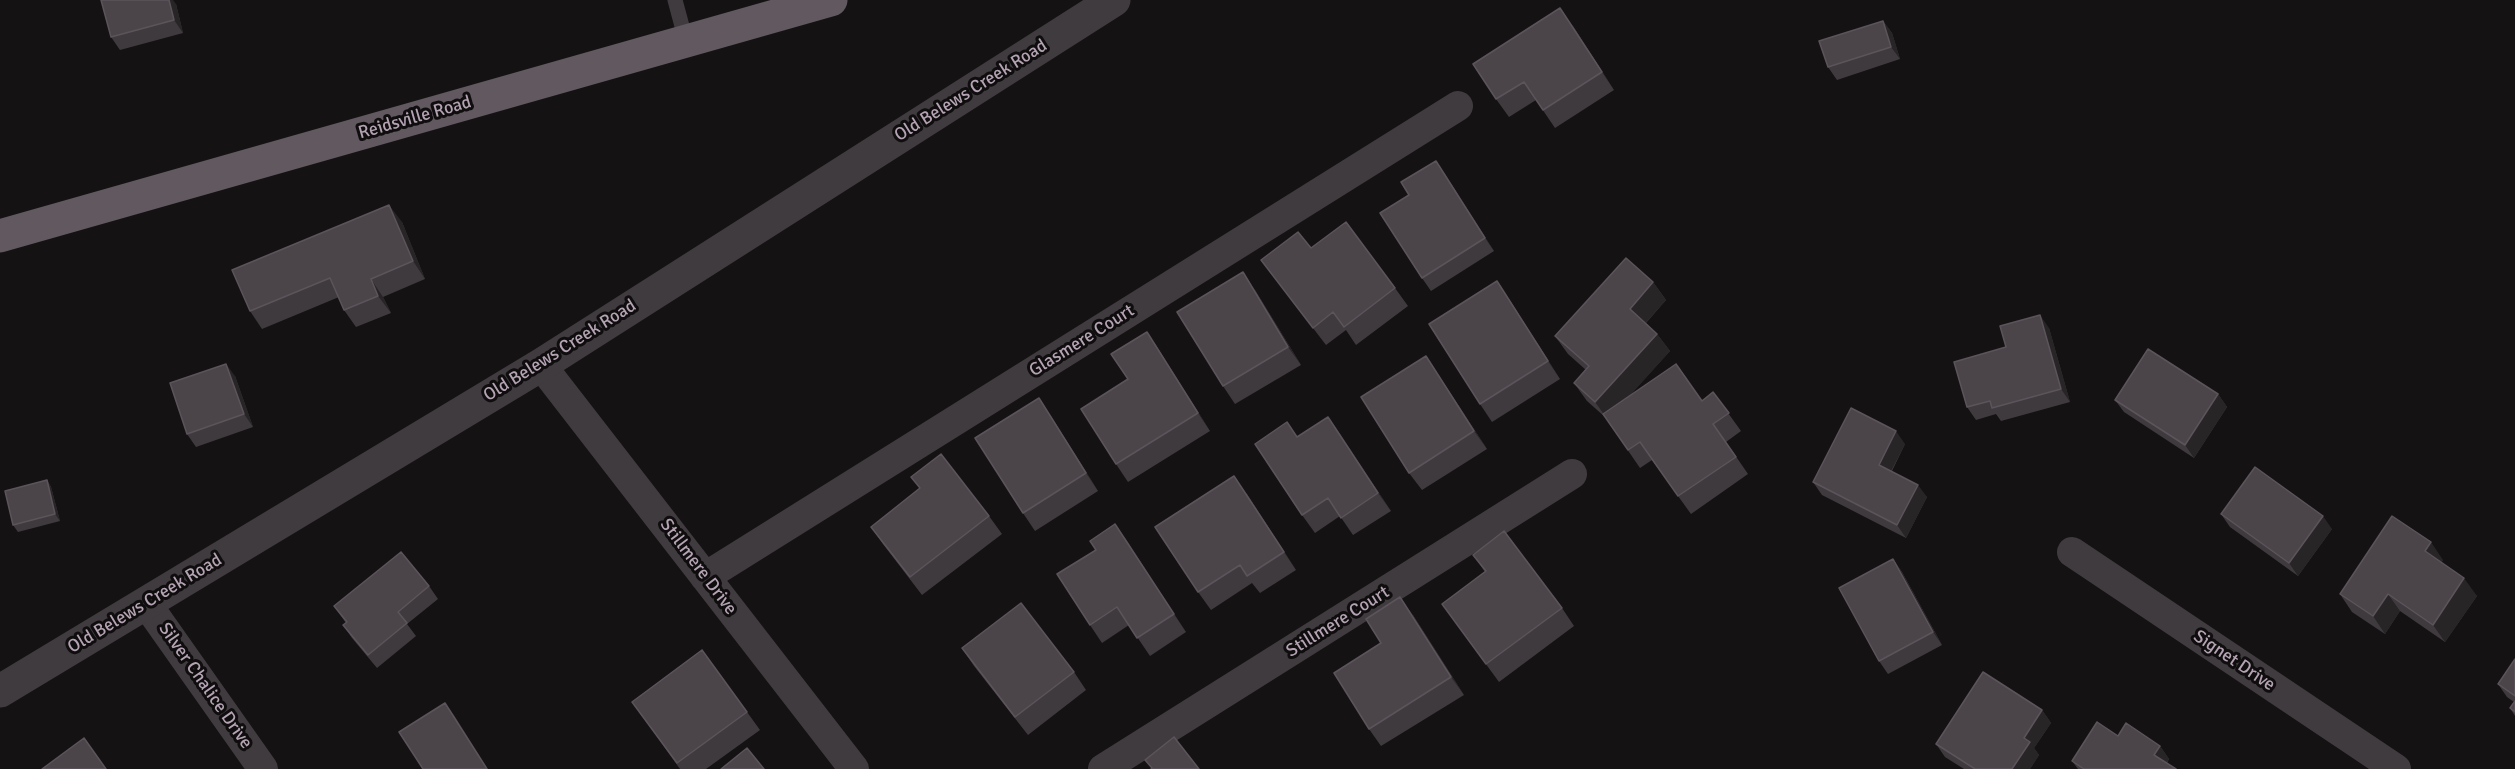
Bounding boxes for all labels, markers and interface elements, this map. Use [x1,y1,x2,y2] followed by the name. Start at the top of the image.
[891,35,1051,147] street label: Old Belews Creek Road
[356,92,474,144] street label: Reidsville Road
[480,295,640,407] street label: Old Belews Creek Road
[1026,300,1138,382] street label: Glasmere Court
[655,515,741,619] street label: Stillmere Drive
[64,549,226,659] street label: Old Belews Creek Road
[1282,582,1394,662] street label: Stillmere Court
[153,619,257,753] street label: Silver Chalice Drive
[2189,626,2279,696] street label: Signet Drive

